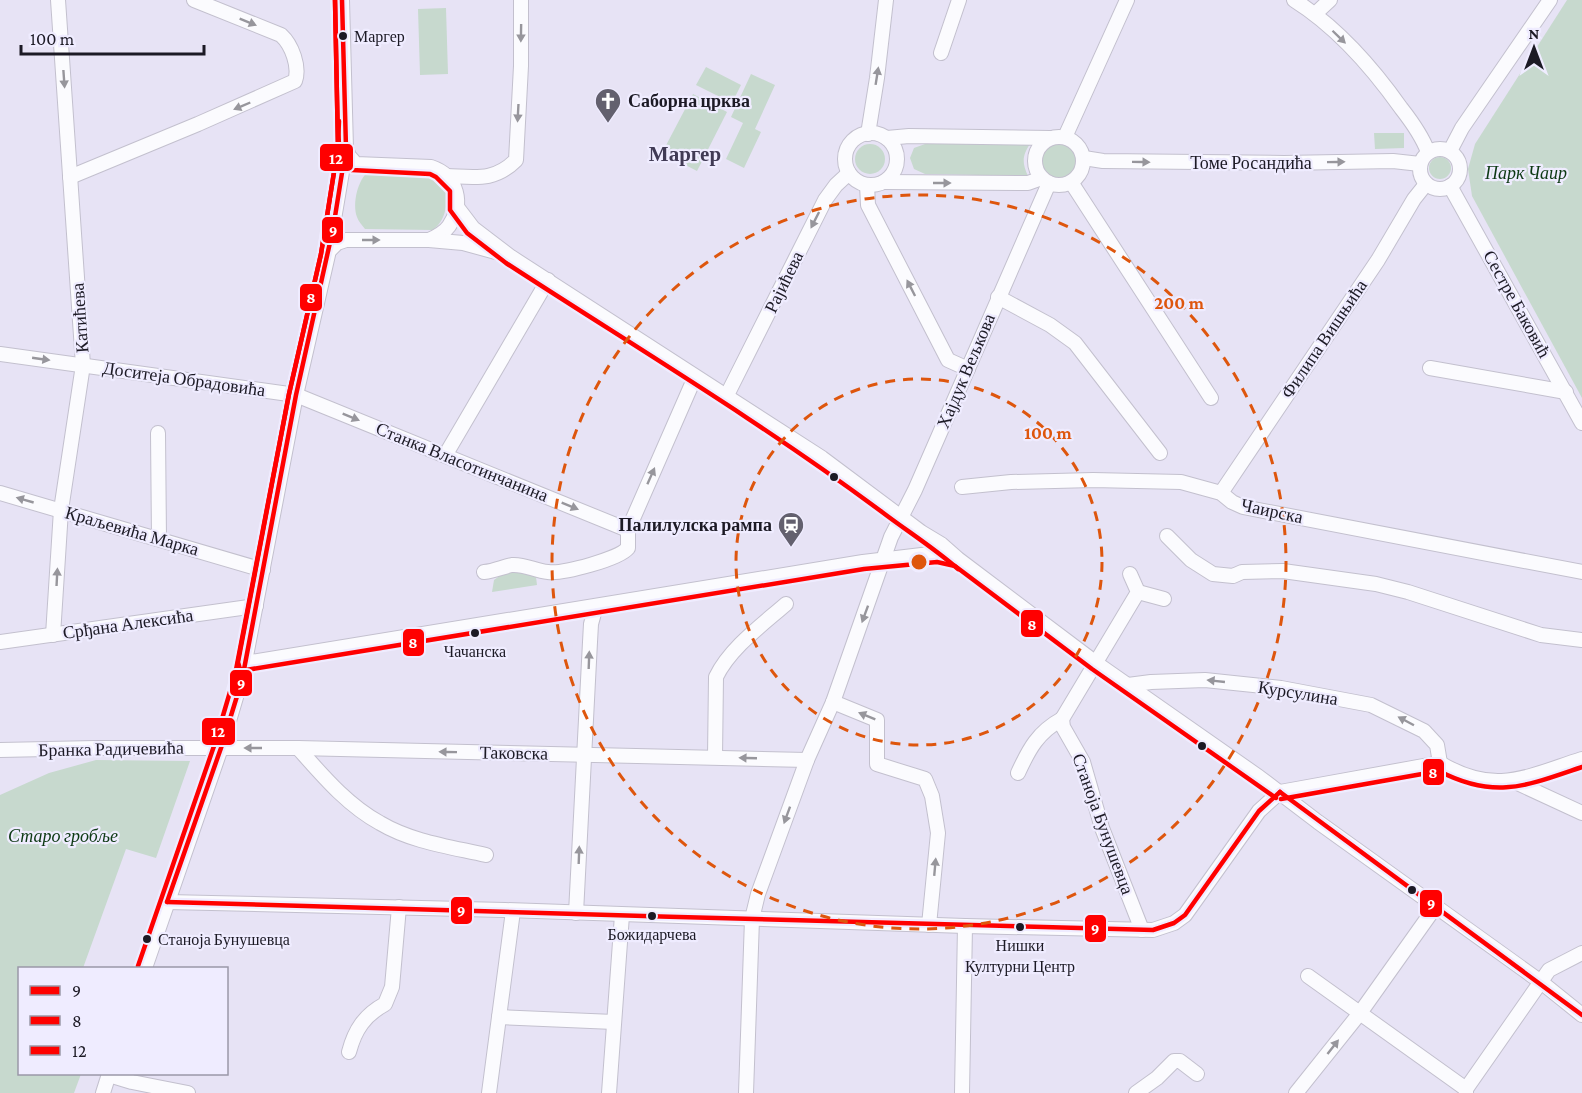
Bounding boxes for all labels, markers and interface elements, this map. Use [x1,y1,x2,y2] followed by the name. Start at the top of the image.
[21,18,204,56] scale bar
[239,18,257,27] one-way arrow
[1504,18,1564,78] north arrow
[516,23,526,42] one-way arrow
[1529,25,1540,42] text: N
[354,28,405,46] place label: Маргер
[30,29,75,49] text: 100 m
[337,30,349,42] marker: Маргер
[1332,30,1347,44] one-way arrow
[873,66,882,85] one-way arrow
[59,70,68,89] one-way arrow
[593,86,623,124] church icon: Саборна црква
[628,91,750,111] place label: Саборна црква
[233,101,251,111] one-way arrow
[514,104,523,123] one-way arrow
[649,142,721,166] district label: Маргер
[319,143,354,172] line badge: 12
[329,150,343,167] text: 12
[1190,153,1312,173] street label: Томе Росандића
[1132,157,1151,167] one-way arrow
[1327,157,1346,167] one-way arrow
[1484,163,1567,183] park label: Парк Чаир
[933,178,952,187] one-way arrow
[810,211,820,228] one-way arrow
[321,216,344,244] line badge: 9
[329,222,337,239] text: 9
[361,235,380,245] one-way arrow
[1479,247,1555,361] street label: Сестре Баковић
[761,248,807,316] street label: Рајићева
[1277,276,1371,402] street label: Филипа Вишњића
[907,279,916,296] one-way arrow
[68,282,92,354] street label: Катићева
[299,283,323,312] line badge: 8
[306,289,316,306] text: 8
[1154,293,1205,313] text: 200 m
[933,311,999,431] street label: Хајдук Вељкова
[32,355,51,364] one-way arrow
[101,358,267,400] street label: Доситеја Обрадовића
[342,412,360,422] one-way arrow
[373,418,551,506] street label: Станка Власотинчанина
[1024,423,1072,443] text: 100 m
[646,467,656,485] one-way arrow
[828,471,840,483] unlabelled marker
[16,495,34,504] one-way arrow
[1239,495,1305,527] street label: Чаирска
[562,501,580,511] one-way arrow
[63,502,201,560] street label: Краљевића Марка
[776,510,806,548] station icon: Палилулска рампа
[618,515,772,535] place label: Палилулска рампа
[909,552,929,572] centre of rings
[52,567,61,586] one-way arrow
[61,605,195,643] street label: Срђана Алексића
[859,605,869,623] one-way arrow
[1020,609,1044,638] line badge: 8
[1027,616,1037,633] text: 8
[469,627,481,639] marker: Чачанска
[402,628,425,657] line badge: 8
[408,634,418,651] text: 8
[444,643,506,660] place label: Чачанска
[584,650,594,669] one-way arrow
[229,669,253,697] line badge: 9
[237,675,245,692] text: 9
[1207,676,1226,686] one-way arrow
[1257,677,1339,709] street label: Курсулина
[858,711,876,720] one-way arrow
[1397,716,1414,726] one-way arrow
[201,717,236,746] line badge: 12
[211,723,225,740] text: 12
[38,738,184,760] street label: Бранка Радичевића
[1196,740,1208,752] unlabelled marker
[480,742,548,764] street label: Таковска
[244,743,263,753] one-way arrow
[439,747,458,756] one-way arrow
[1068,751,1138,897] street label: Станоја Бунушевца
[739,754,758,763] one-way arrow
[1422,758,1445,786] line badge: 8
[1428,764,1438,781] text: 8
[781,806,791,824] one-way arrow
[8,826,118,846] park label: Старо гробље
[574,845,583,864] one-way arrow
[930,857,939,876] one-way arrow
[1406,884,1418,896] unlabelled marker
[1419,889,1443,918] line badge: 9
[1427,895,1435,912] text: 9
[450,896,473,925] line badge: 9
[457,902,465,919] text: 9
[646,910,658,922] marker: Божидарчева
[1084,914,1107,943] line badge: 9
[1091,920,1099,937] text: 9
[1014,921,1026,933] marker: Нишки Културни Центр
[608,926,696,944] place label: Божидарчева
[158,931,290,949] place label: Станоја Бунушевца
[141,933,153,945] marker: Станоја Бунушевца
[965,937,1075,976] place label: Нишки Културни Центр
[18,967,228,1075] legend
[72,981,81,1001] text: 9
[72,1011,82,1031] text: 8
[1326,1040,1338,1055] one-way arrow
[72,1041,87,1061] text: 12

